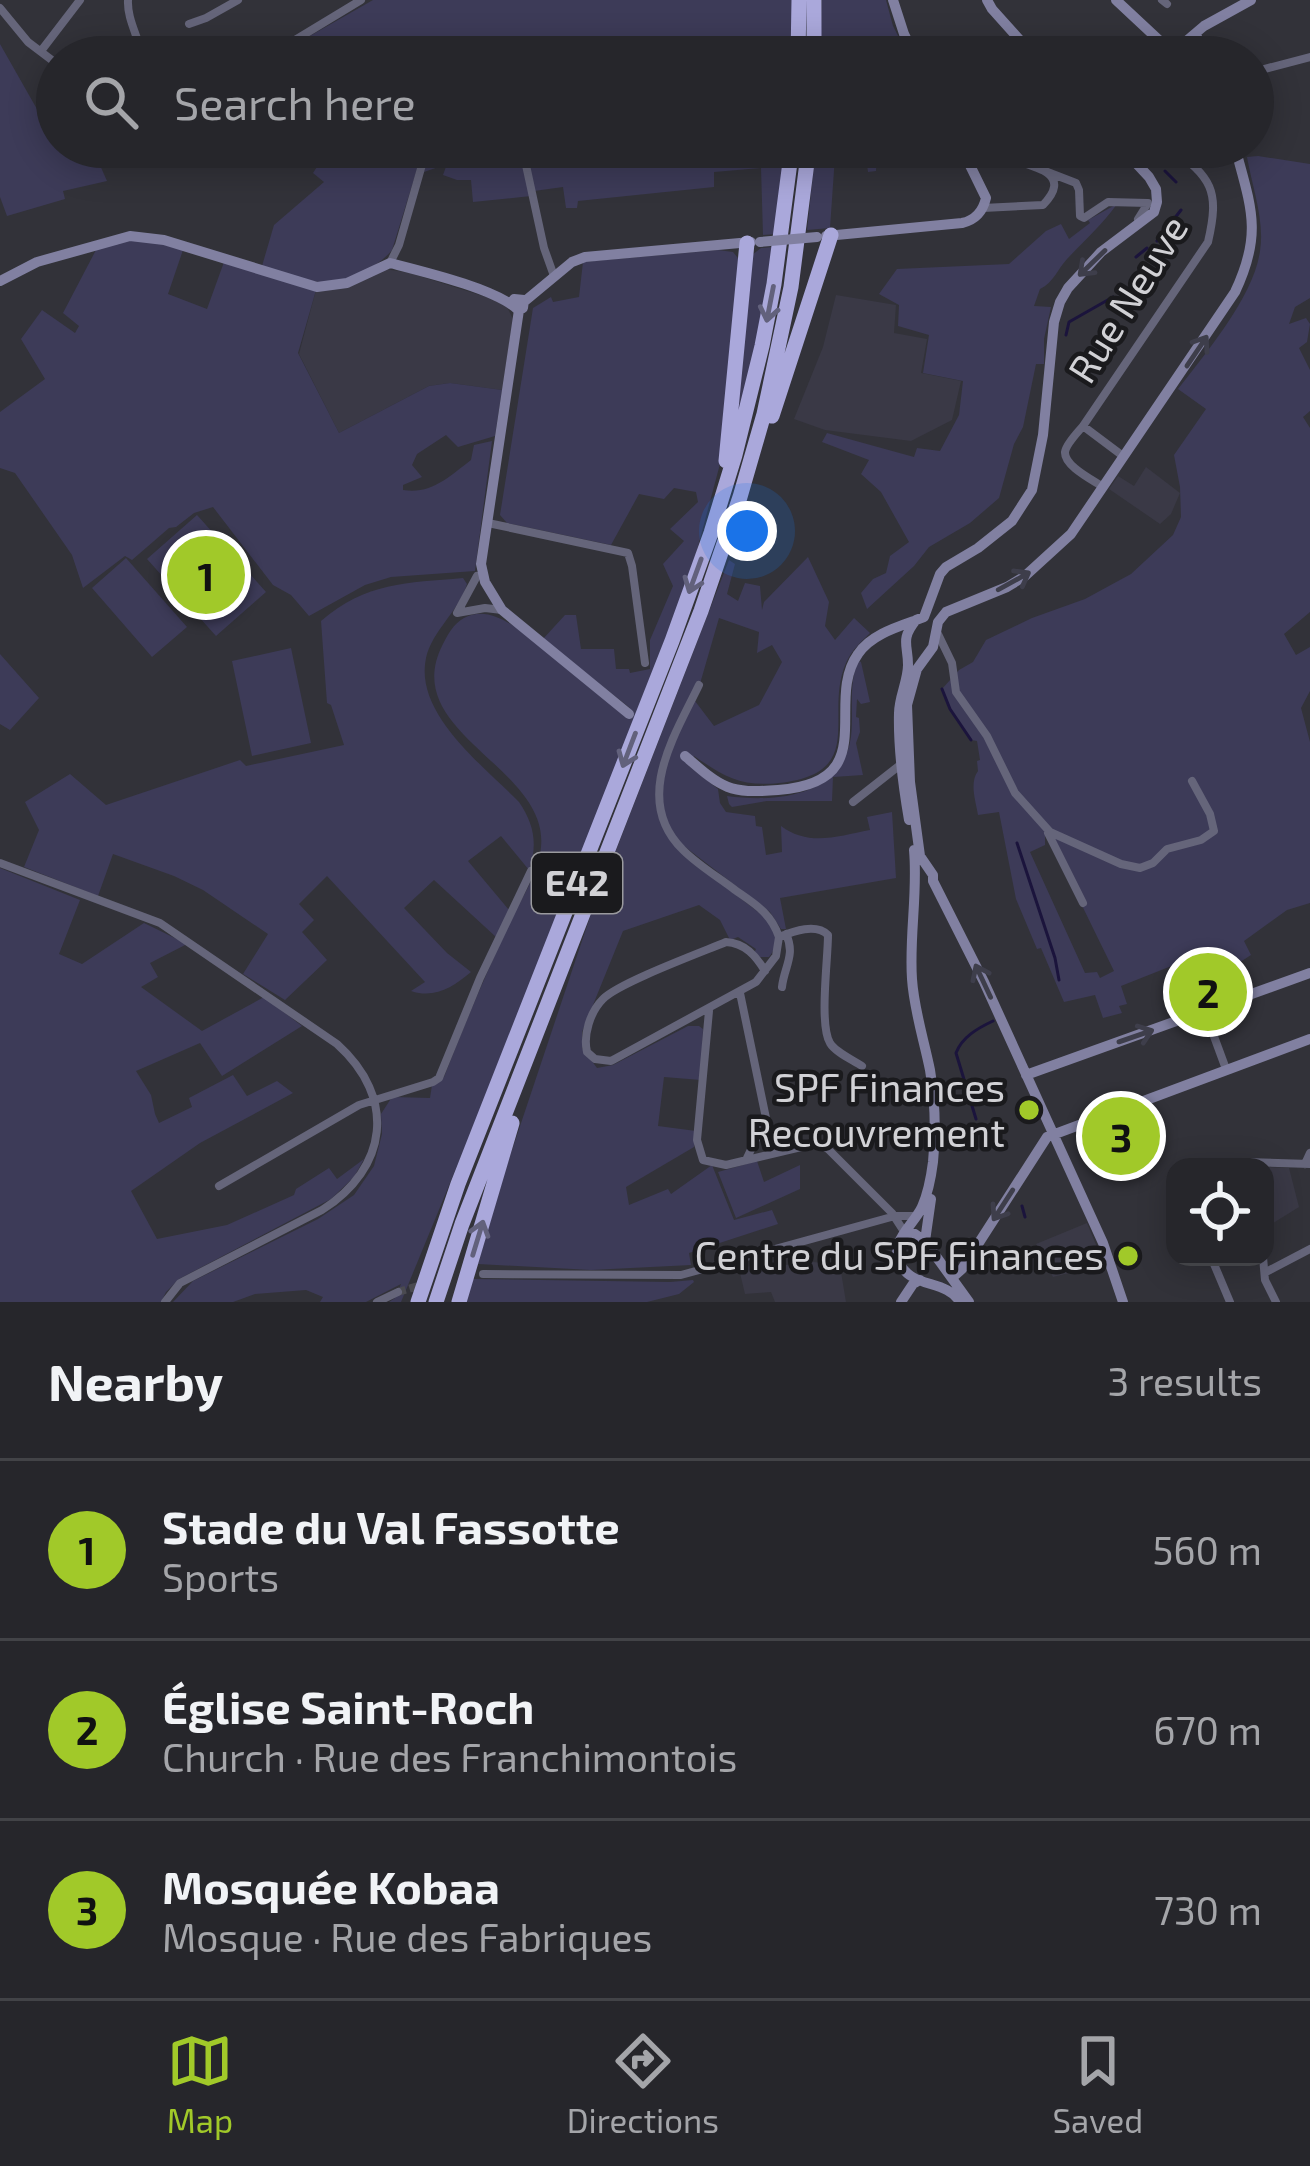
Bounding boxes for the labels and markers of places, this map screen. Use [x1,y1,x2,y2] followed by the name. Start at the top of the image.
[167,530,245,620] pin: 1
[1169,947,1247,1037] pin: 2
[748,1063,1005,1155] place label: SPF Finances Recouvrement
[1082,1091,1160,1181] pin: 3
[1016,1097,1042,1123] marker: SPF Finances Recouvrement
[694,1231,1104,1278] place label: Centre du SPF Finances
[1115,1243,1141,1269] marker: Centre du SPF Finances

